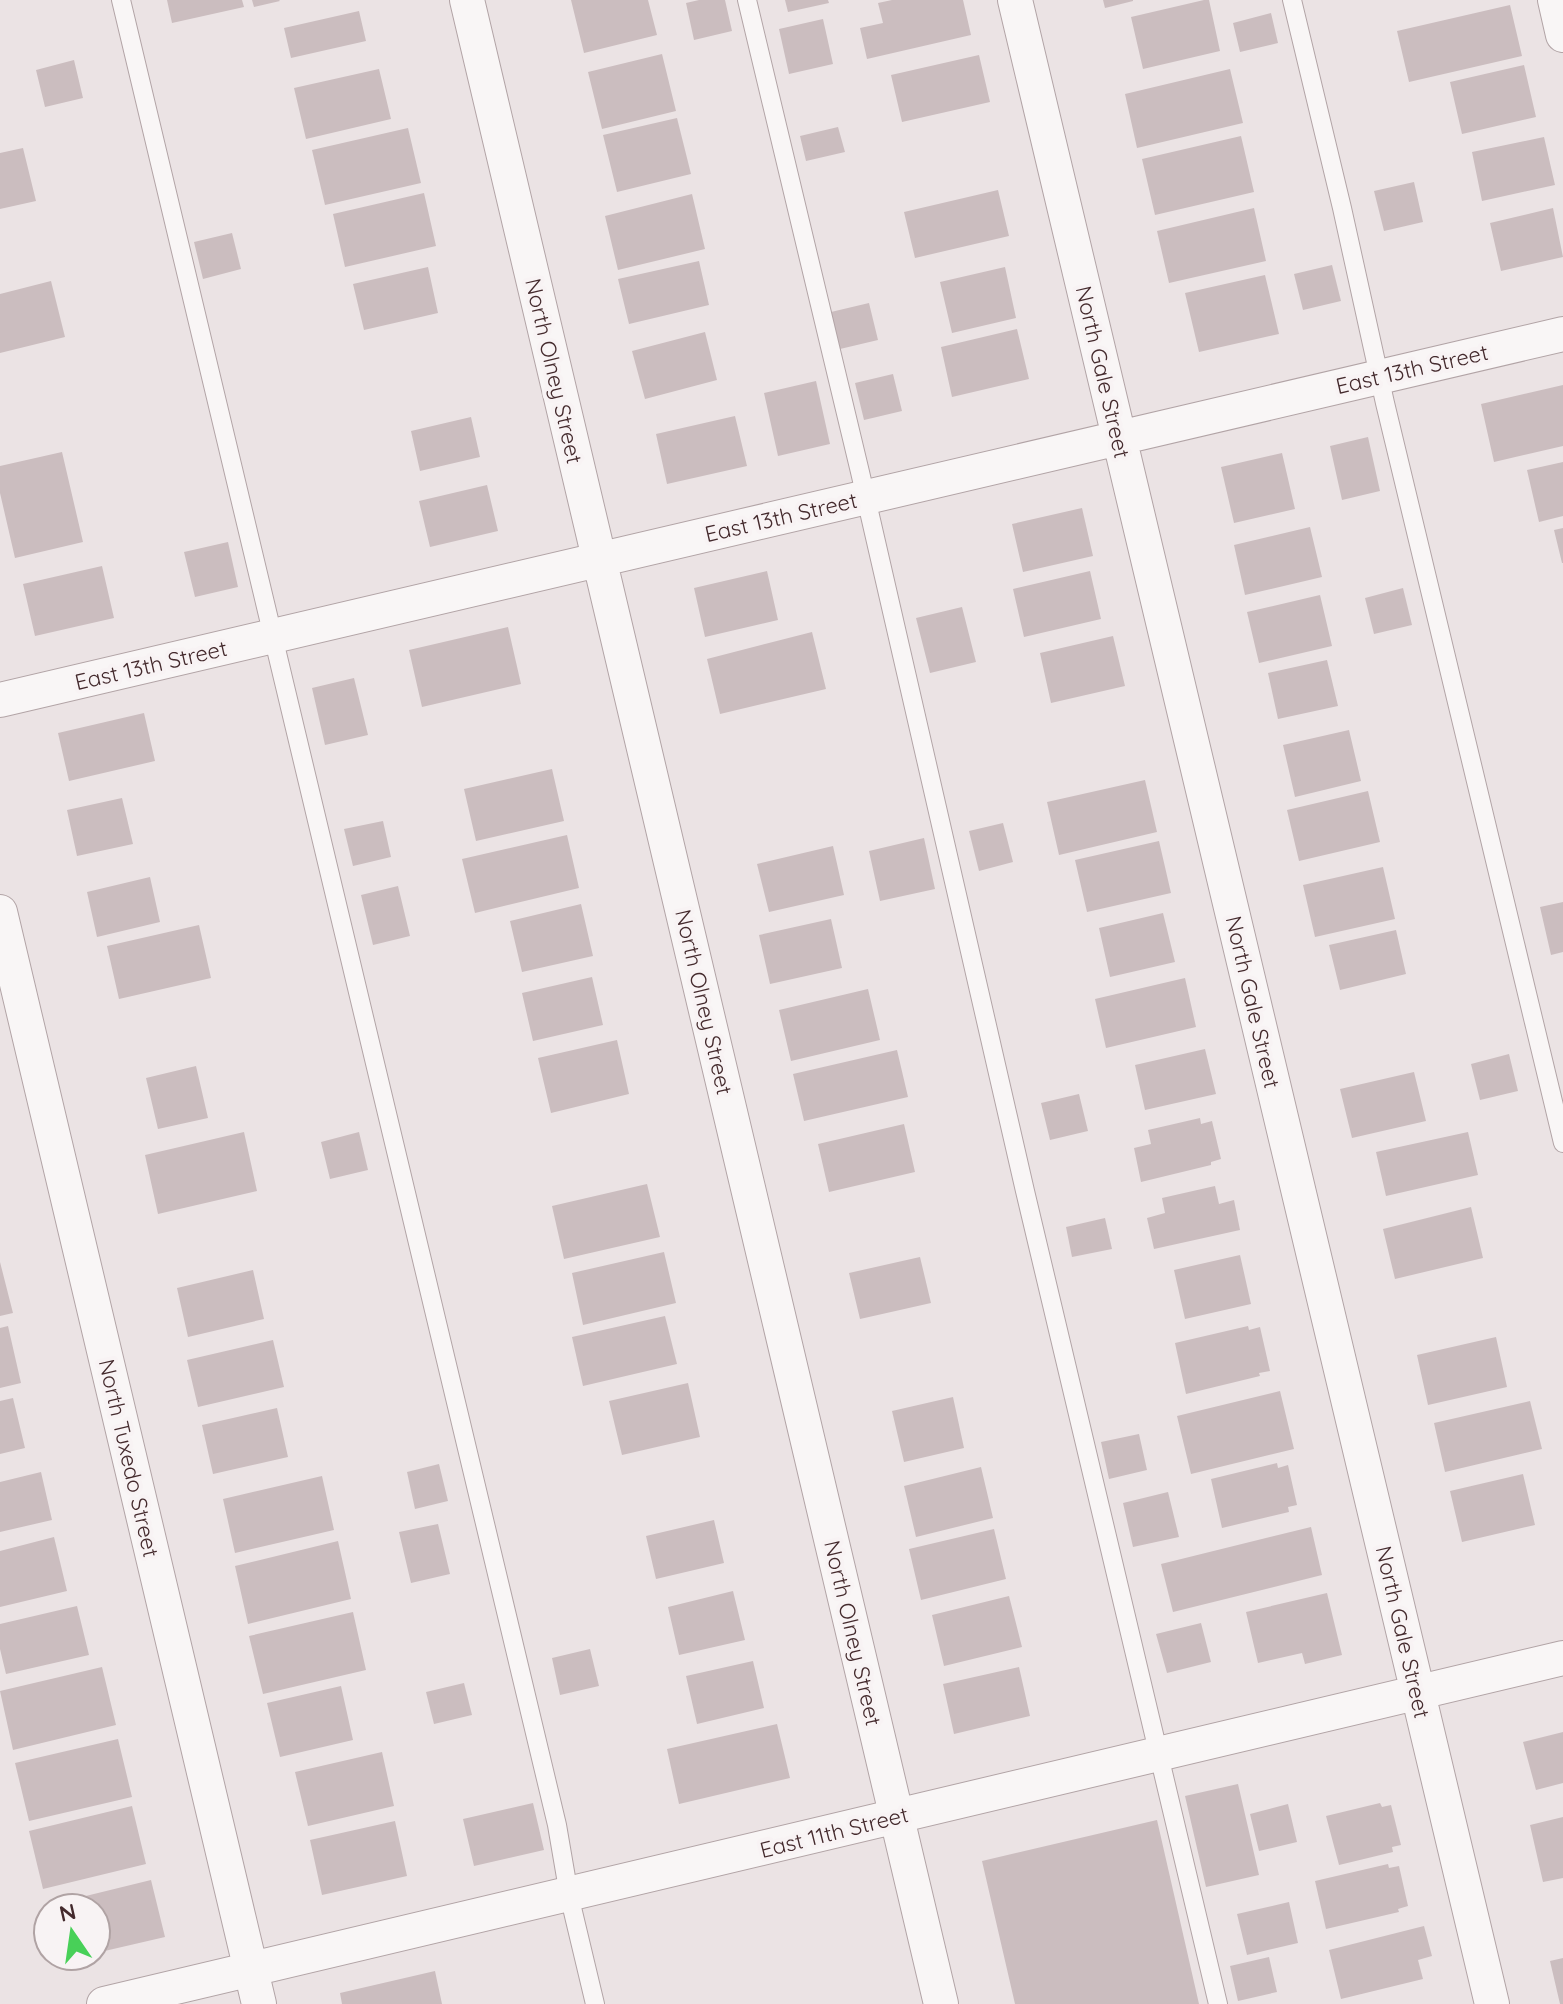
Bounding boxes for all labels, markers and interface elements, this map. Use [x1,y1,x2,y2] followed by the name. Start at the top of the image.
[519,276,589,466] street label: North Olney Street
[1070,283,1136,461] street label: North Gale Street
[1333,338,1491,400] street label: East 13th Street
[702,486,860,548] street label: East 13th Street
[72,634,230,696] street label: East 13th Street
[669,907,739,1097] street label: North Olney Street
[1220,913,1286,1091] street label: North Gale Street
[93,1356,165,1560] street label: North Tuxedo Street
[818,1538,888,1728] street label: North Olney Street
[1370,1543,1436,1721] street label: North Gale Street
[757,1800,911,1864] street label: East 11th Street
[32,1892,112,1972] north arrow
[56,1897,79,1928] text: N

